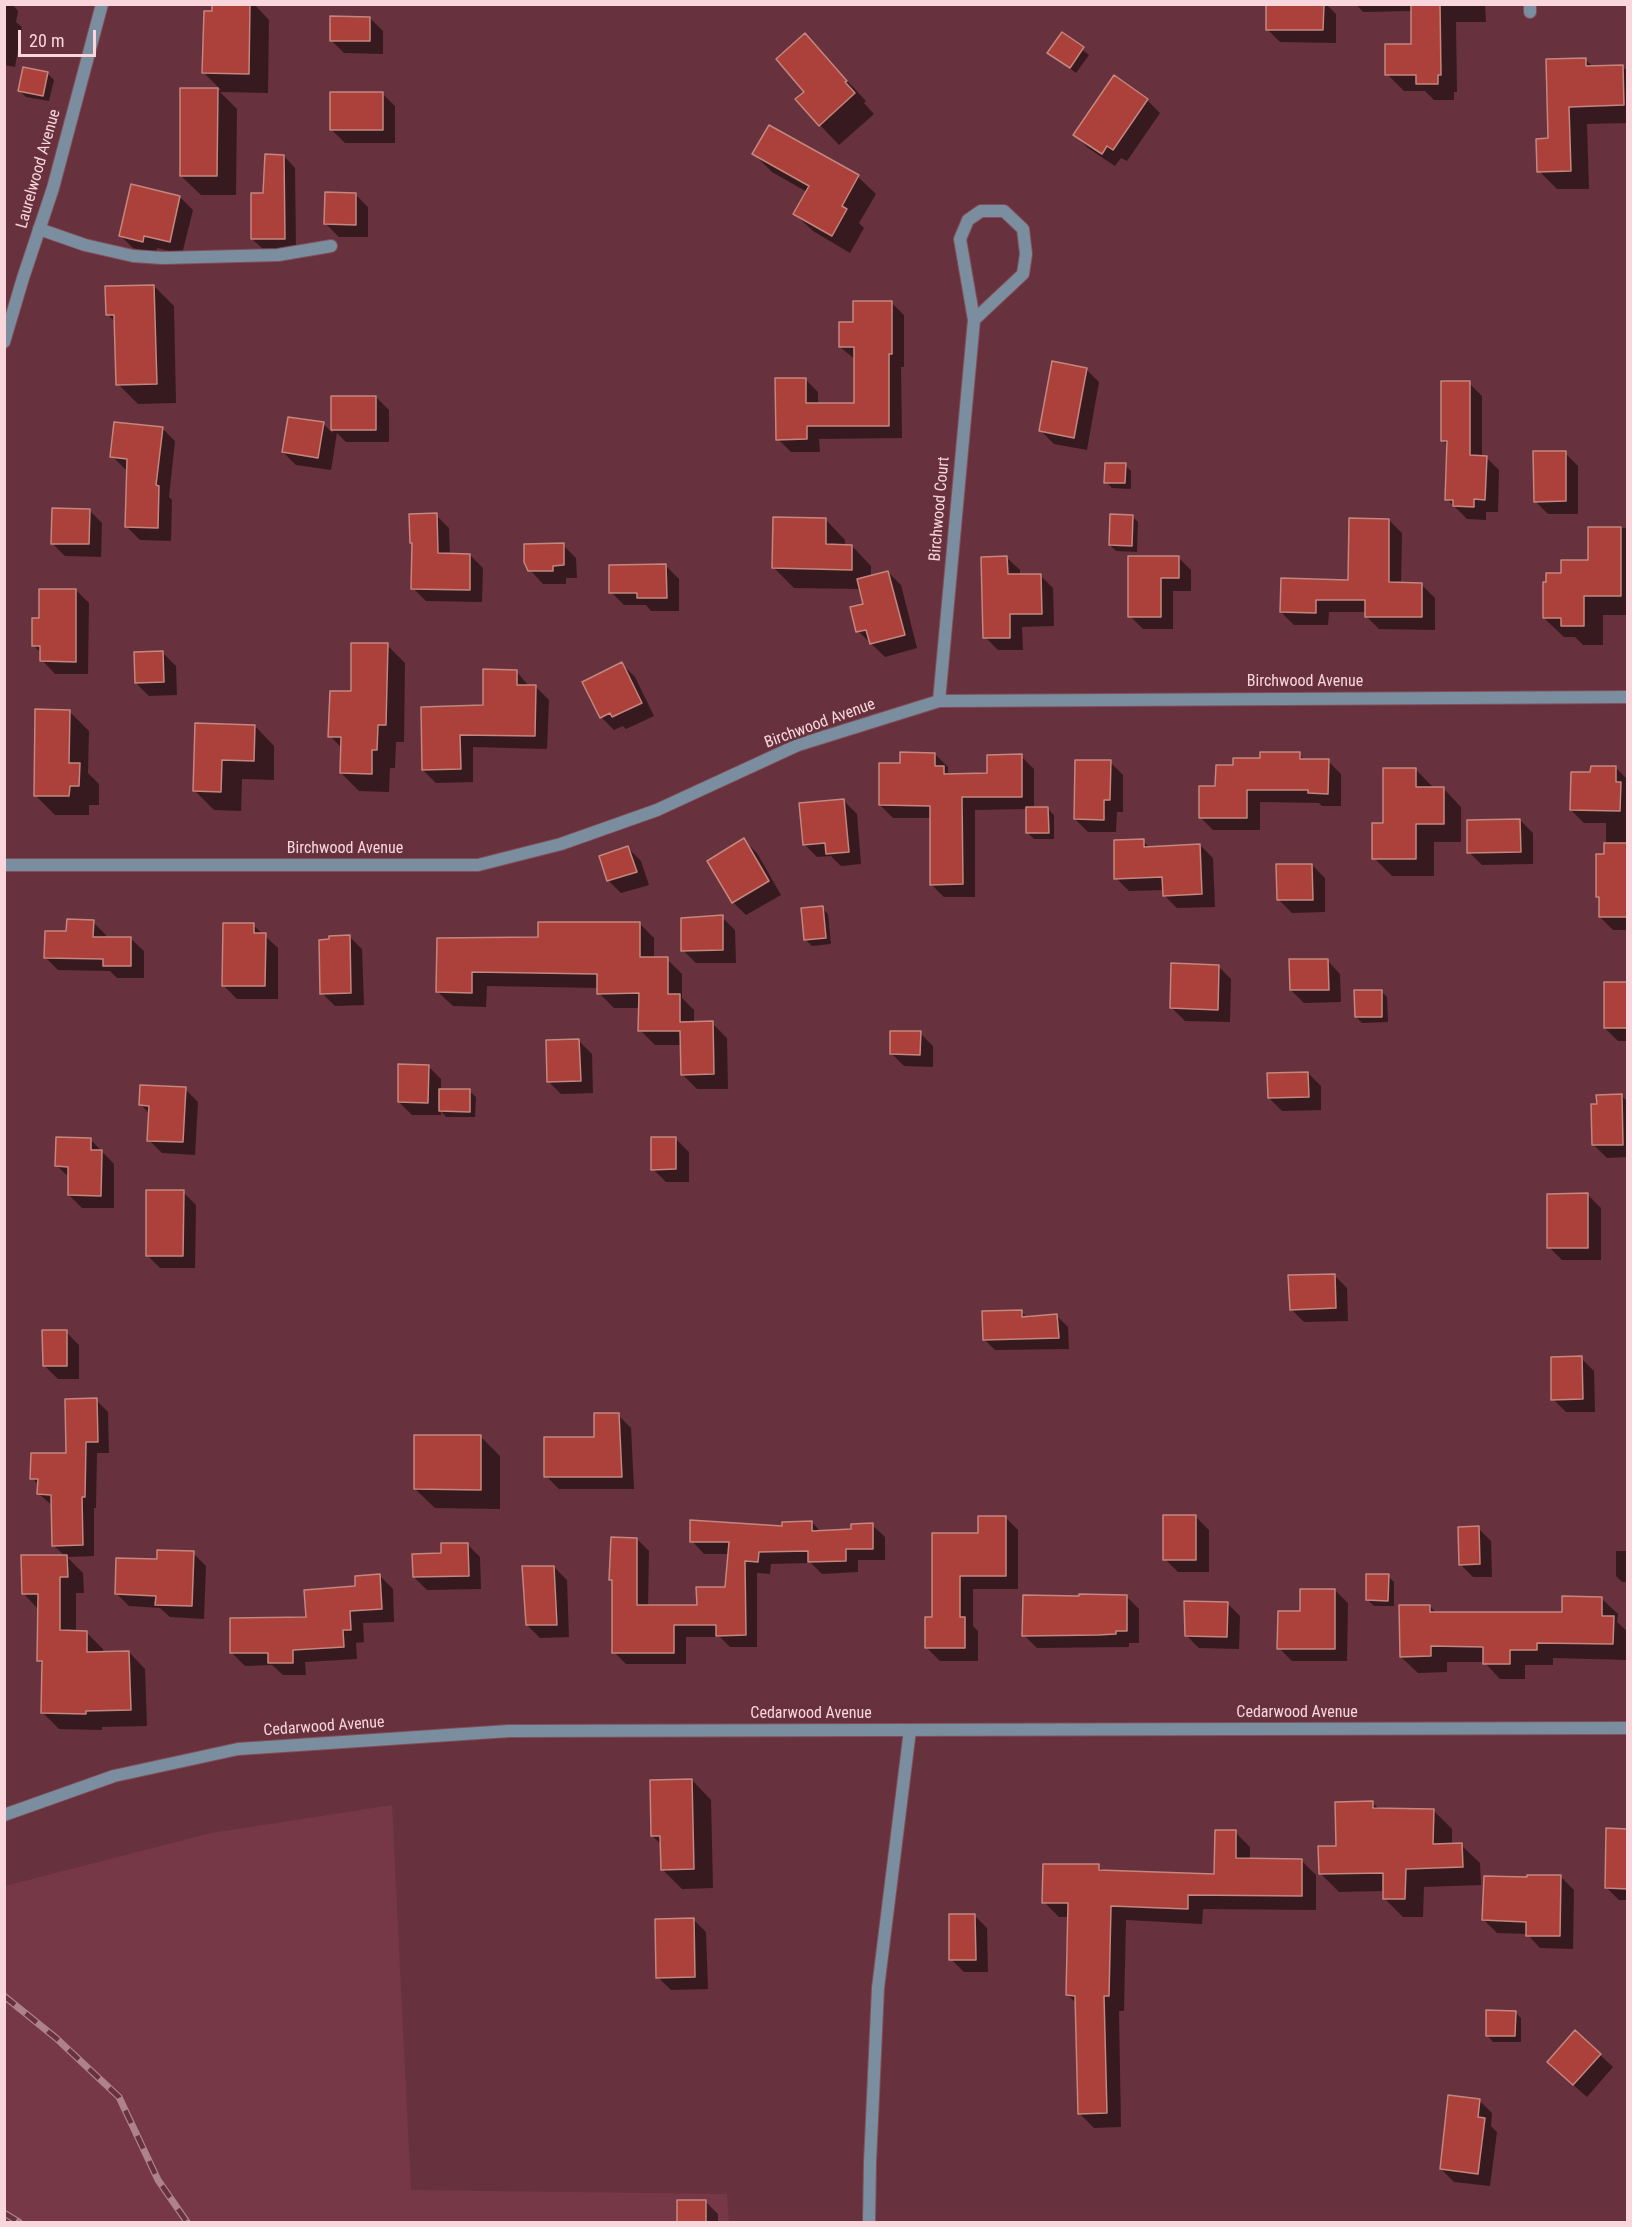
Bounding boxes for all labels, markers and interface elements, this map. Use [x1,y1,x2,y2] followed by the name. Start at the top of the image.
[21,18,99,56] scale bar
[29,30,64,51] text: 20 m
[13,107,65,231] street label: Laurelwood Avenue
[926,456,954,562] street label: Birchwood Court
[1247,672,1363,692] street label: Birchwood Avenue
[762,695,878,753] street label: Birchwood Avenue
[287,839,403,859] street label: Birchwood Avenue
[1236,1703,1358,1723] street label: Cedarwood Avenue
[750,1704,872,1724] street label: Cedarwood Avenue
[263,1713,385,1741] street label: Cedarwood Avenue

